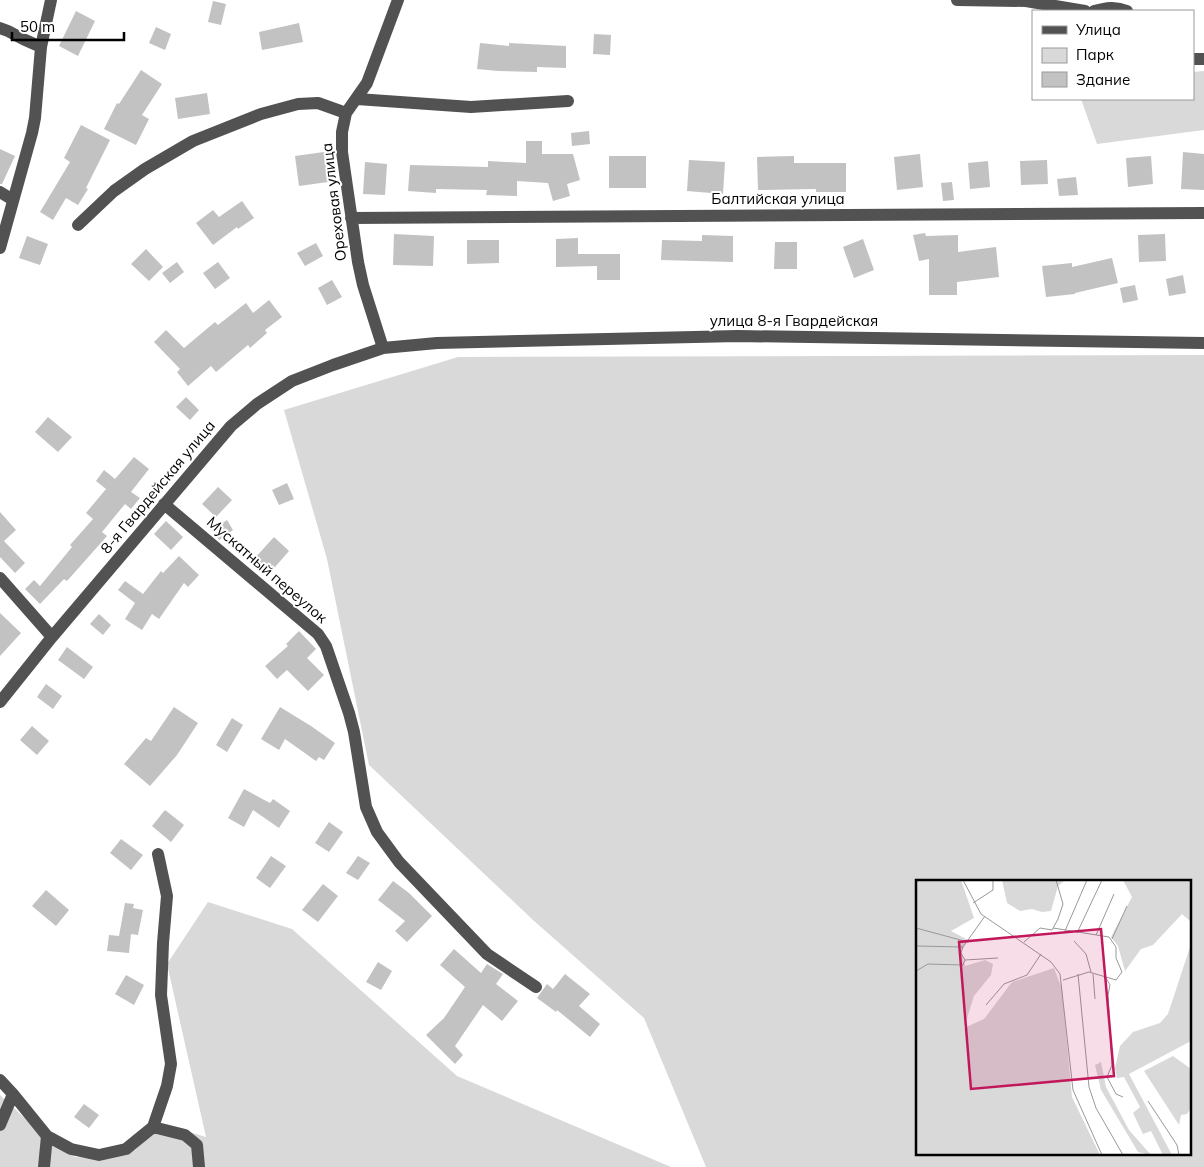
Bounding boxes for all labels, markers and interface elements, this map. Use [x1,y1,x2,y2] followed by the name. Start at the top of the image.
[12,10,125,42] scale bar
[1032,10,1194,100] legend
[20,17,55,36] text: 50 m
[1075,20,1121,39] text: Улица
[1076,45,1115,64] text: Парк
[1076,70,1130,89] text: Здание
[317,142,350,262] street label: Ореховая улица
[711,189,845,208] street label: Балтийская улица
[710,311,878,330] street label: улица 8-я Гвардейская
[96,416,219,557] street label: 8-я Гвардейская улица
[203,512,332,628] street label: Мускатный переулок
[916,880,1192,1154] inset map

